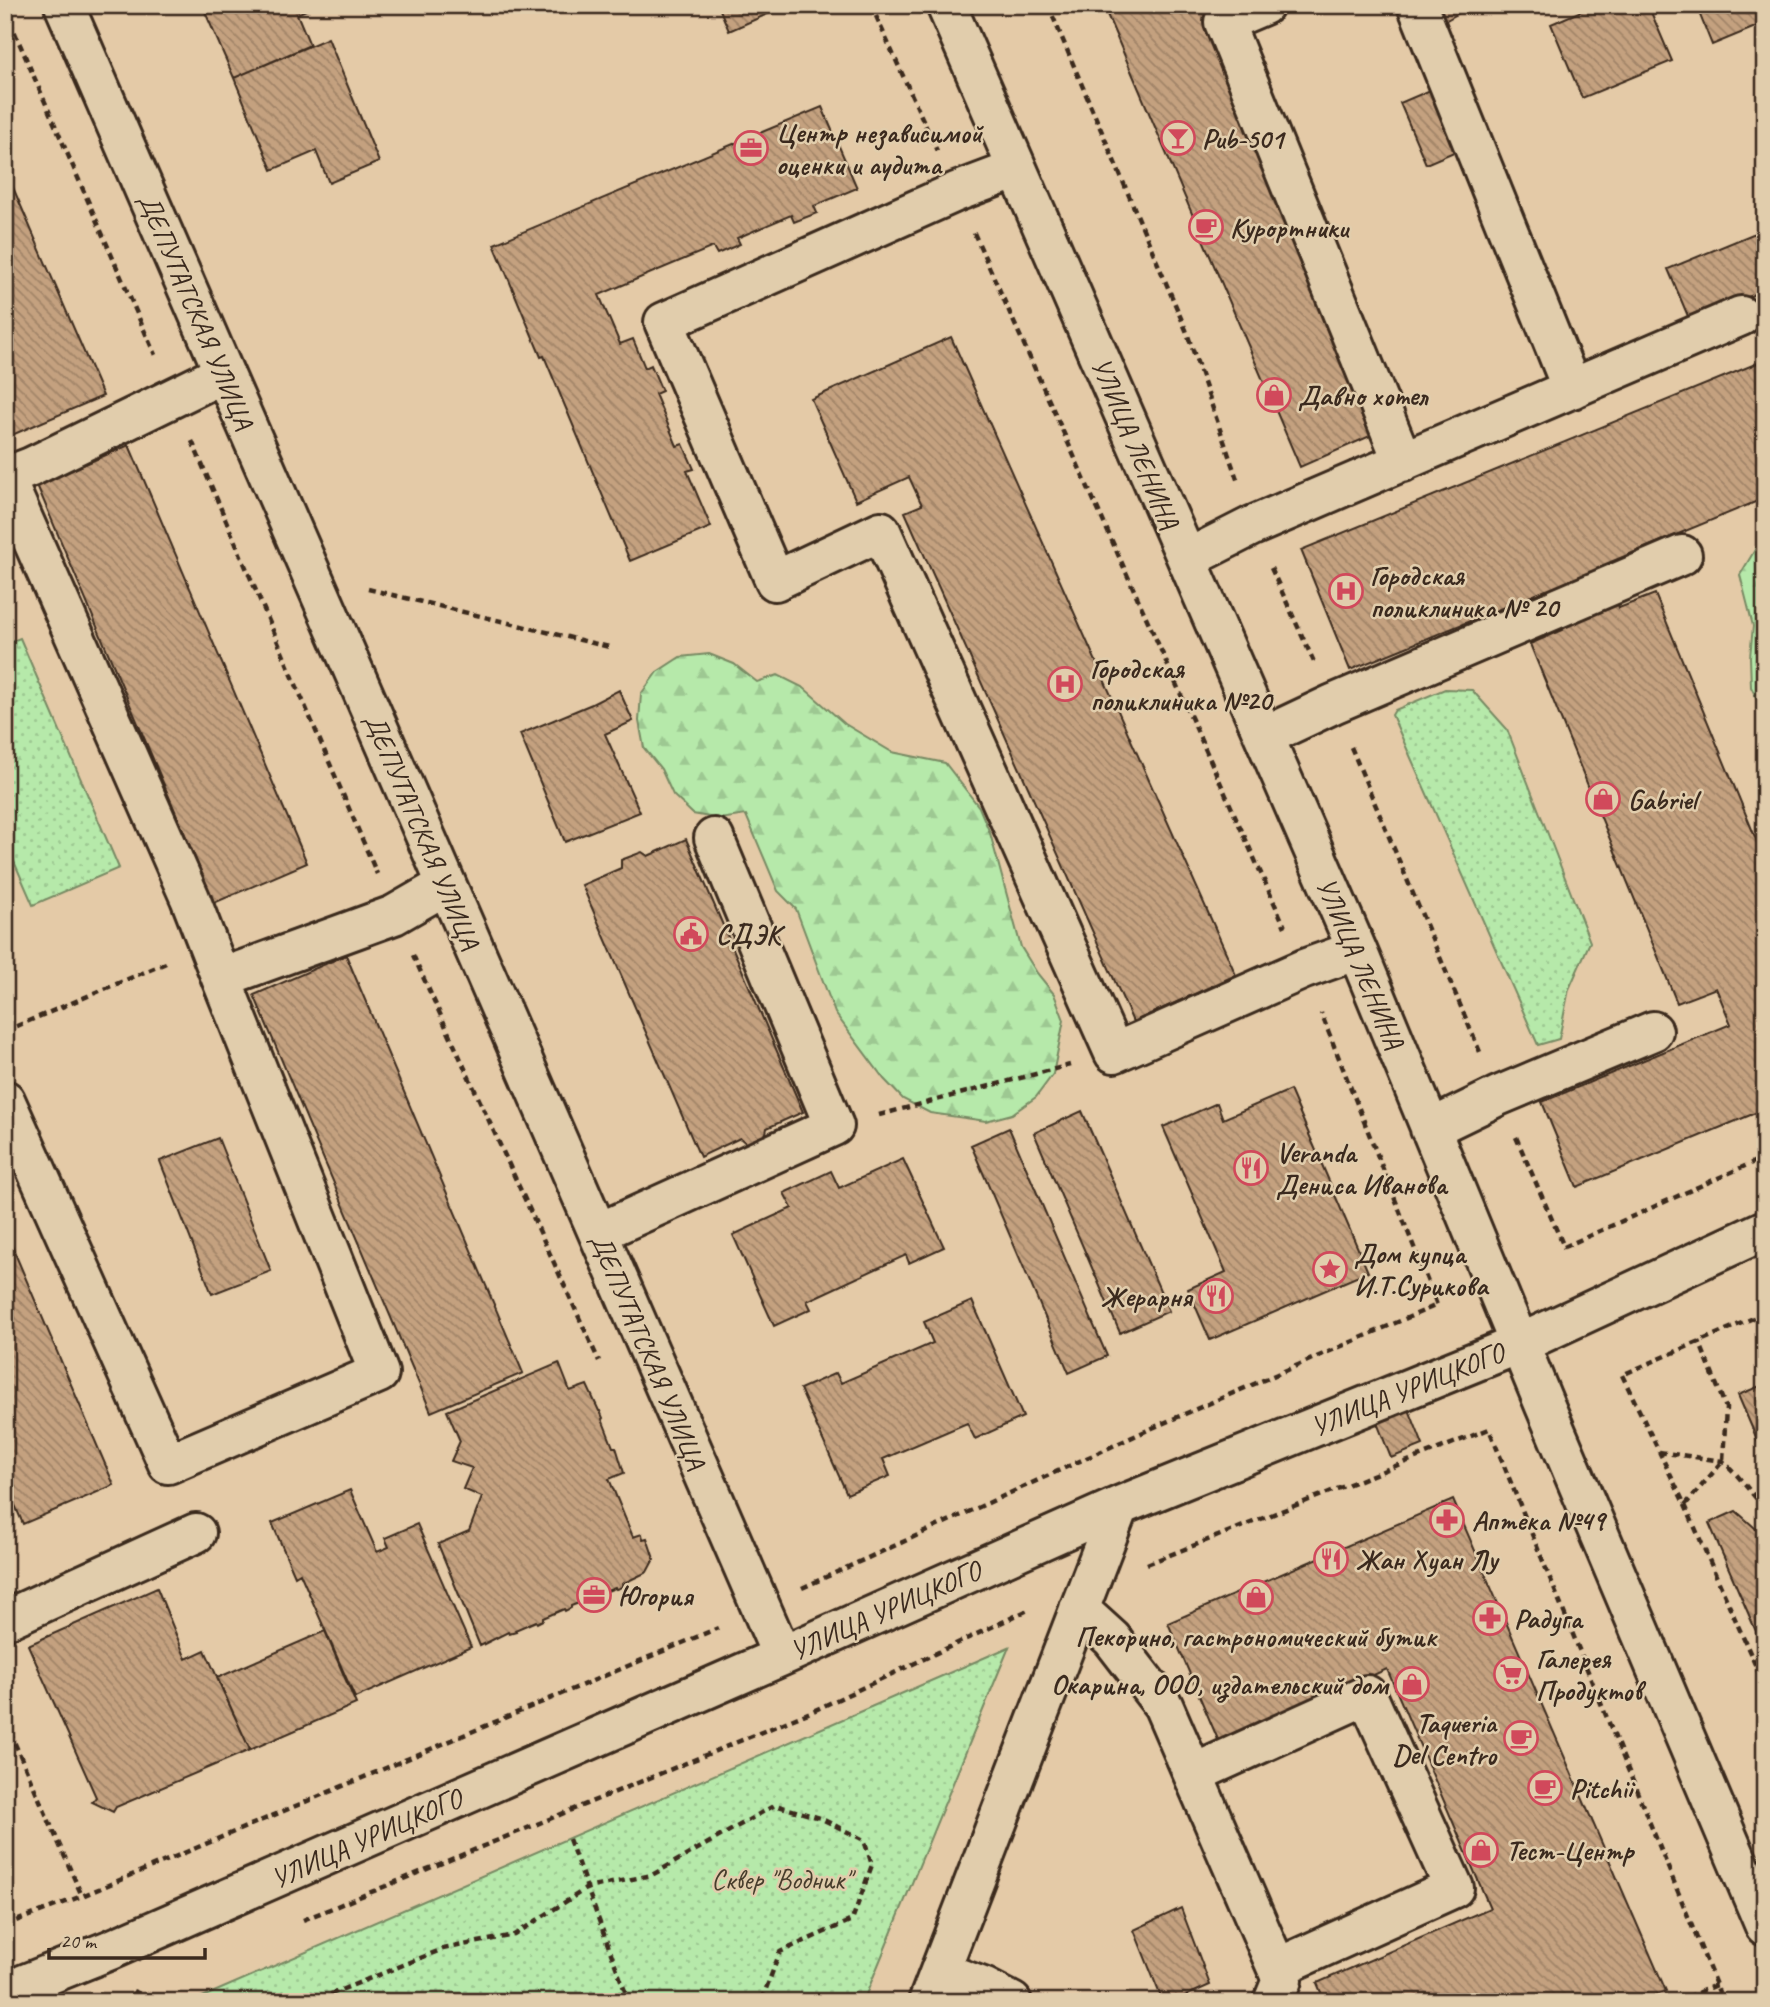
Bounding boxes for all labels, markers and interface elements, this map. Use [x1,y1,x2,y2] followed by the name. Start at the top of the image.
[776,115,984,182] place label: Центр независимой оценки и аудита
[1159,119,1197,157] bar icon: Pub-501
[1202,121,1287,156] place label: Pub-501
[732,129,770,167] office icon: Центр независимой оценки и аудита
[131,188,262,435] street label: ДЕПУТАТСКАЯ УЛИЦА
[1187,208,1225,246] cafe icon: Курортники
[1230,210,1351,245] place label: Курортники
[1084,352,1188,535] street label: УЛИЦА ЛЕНИНА
[1255,376,1293,414] shop icon: Давно хотел
[1298,378,1429,413] place label: Давно хотел
[1370,558,1561,625] place label: Городская поликлиника № 20
[1327,572,1365,610] hospital icon: Городская поликлиника № 20
[1090,651,1274,718] place label: Городская поликлиника №20
[1046,665,1084,703] hospital icon: Городская поликлиника №20
[357,708,488,955] street label: ДЕПУТАТСКАЯ УЛИЦА
[1584,780,1622,818] shop icon: Gabriel
[1628,782,1702,817] place label: Gabriel
[1309,872,1413,1055] street label: УЛИЦА ЛЕНИНА
[672,915,710,953] public building icon: СДЭК
[716,917,786,952] place label: СДЭК
[1276,1135,1449,1202] place label: Veranda Дениса Иванова
[1232,1149,1270,1187] restaurant icon: Veranda Дениса Иванова
[583,1228,714,1475] street label: ДЕПУТАТСКАЯ УЛИЦА
[1354,1236,1490,1303] place label: Дом купца И.Т.Сурикова
[1311,1250,1349,1288] place icon: Дом купца И.Т.Сурикова
[1197,1277,1235,1315] restaurant icon: Жерарня
[1101,1279,1194,1314] place label: Жерарня
[1306,1334,1512,1444] street label: УЛИЦА УРИЦКОГО
[1428,1501,1466,1539] pharmacy icon: Аптека №49
[1472,1503,1608,1538] place label: Аптека №49
[1312,1540,1350,1578] restaurant icon: Жан Хуан Лу
[1356,1542,1500,1578] place label: Жан Хуан Лу
[784,1552,989,1668] street label: УЛИЦА УРИЦКОГО
[575,1576,613,1614] office icon: Югория
[618,1578,695,1613] place label: Югория
[1237,1578,1275,1616] shop icon: Пекорино, гастрономический бутик
[1471,1599,1509,1637] pharmacy icon: Радуга
[1514,1601,1584,1637] place label: Радуга
[1075,1619,1439,1654] place label: Пекорино, гастрономический бутик
[1536,1641,1647,1709] place label: Галерея Продуктов
[1492,1655,1530,1693] supermarket icon: Галерея Продуктов
[1393,1665,1431,1703] shop icon: Окарина, ООО, издательский дом
[1051,1667,1390,1703] place label: Окарина, ООО, издательский дом
[1392,1705,1499,1772] place label: Taqueria Del Centro
[1502,1719,1540,1757] cafe icon: Taqueria Del Centro
[1526,1769,1564,1807] cafe icon: Pitchii
[1570,1771,1636,1806] place label: Pitchii
[265,1780,470,1896] street label: УЛИЦА УРИЦКОГО
[1462,1831,1500,1869] shop icon: Тест-Центр
[1506,1833,1636,1868] place label: Тест-Центр
[711,1862,856,1897] park label: Сквер "Водник"
[49,1916,205,1960] scale bar
[60,1928,98,1954] text: 20 m

